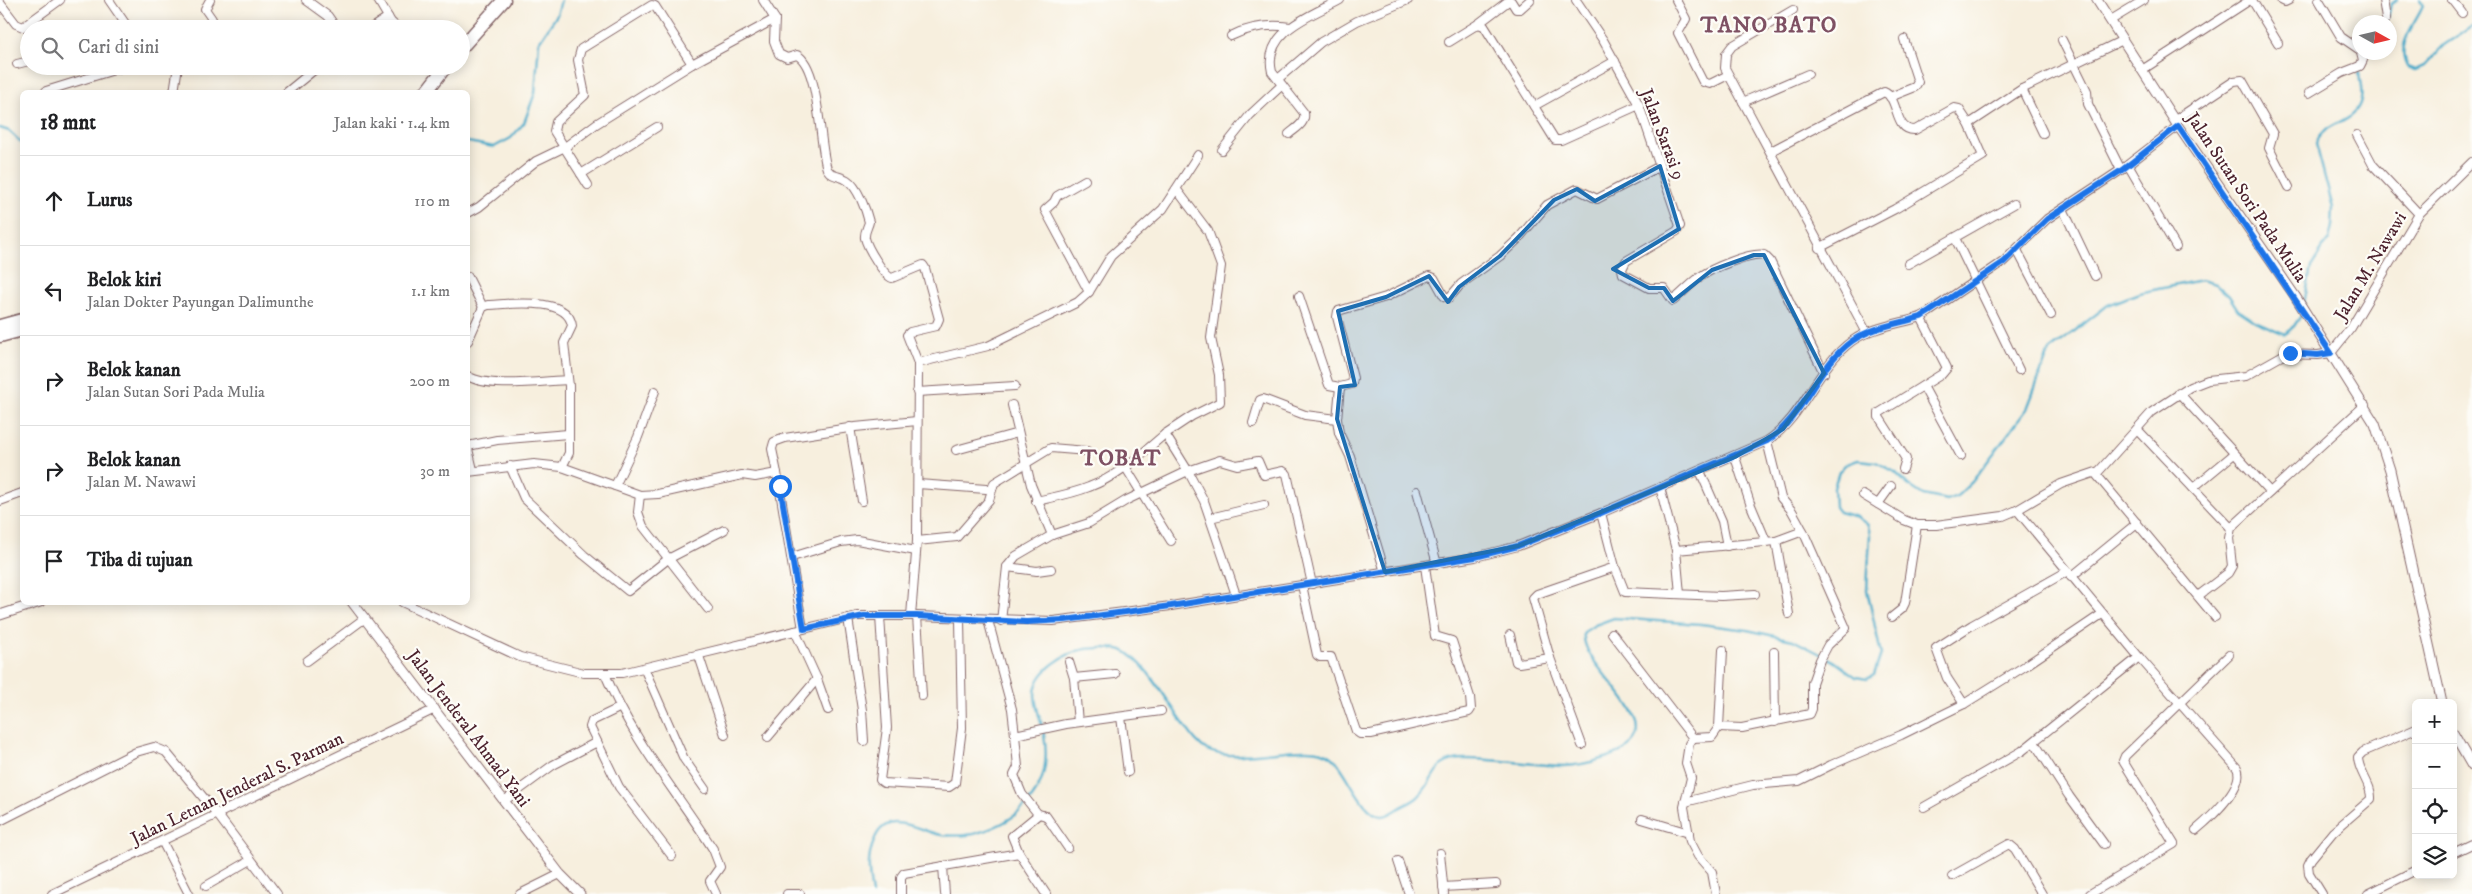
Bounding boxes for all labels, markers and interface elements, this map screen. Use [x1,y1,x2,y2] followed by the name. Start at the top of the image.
[1700,12,1837,39] district label: TANO BATO
[2352,15,2397,60] north arrow
[20,20,470,75] search box
[38,34,66,62] icon: search
[78,36,159,59] text: Cari di sini
[1634,84,1689,183] street label: Jalan Sarasi 9
[2180,107,2311,287] street label: Jalan Sutan Sori Pada Mulia
[40,110,96,136] text: 18 mnt
[334,113,450,133] text: Jalan kaki · 1.4 km
[40,187,68,215] icon: ahead
[87,189,132,212] text: Lurus
[414,191,450,211] text: 110 m
[2329,208,2412,326] street label: Jalan M. Nawawi
[87,269,161,292] text: Belok kiri
[40,277,68,305] icon: left
[411,281,450,301] text: 1.1 km
[87,292,314,312] text: Jalan Dokter Payungan Dalimunthe
[2279,342,2302,365] route end
[87,359,181,382] text: Belok kanan
[40,367,68,395] icon: right
[409,371,450,391] text: 200 m
[87,382,265,402] text: Jalan Sutan Sori Pada Mulia
[1079,445,1162,472] district label: TOBAT
[87,449,181,472] text: Belok kanan
[40,457,68,485] icon: right
[420,461,450,481] text: 30 m
[87,472,196,492] text: Jalan M. Nawawi
[769,475,792,498] route start
[40,547,68,575] icon: arrive
[87,549,193,572] text: Tiba di tujuan
[401,644,535,812] street label: Jalan Jenderal Ahmad Yani
[2412,699,2457,879] map controls
[2412,699,2457,744] button: +
[126,727,348,851] street label: Jalan Letnan Jenderal S. Parman
[2412,744,2457,789] button: −
[2412,789,2457,834] button: locate
[2412,834,2457,879] button: layers

